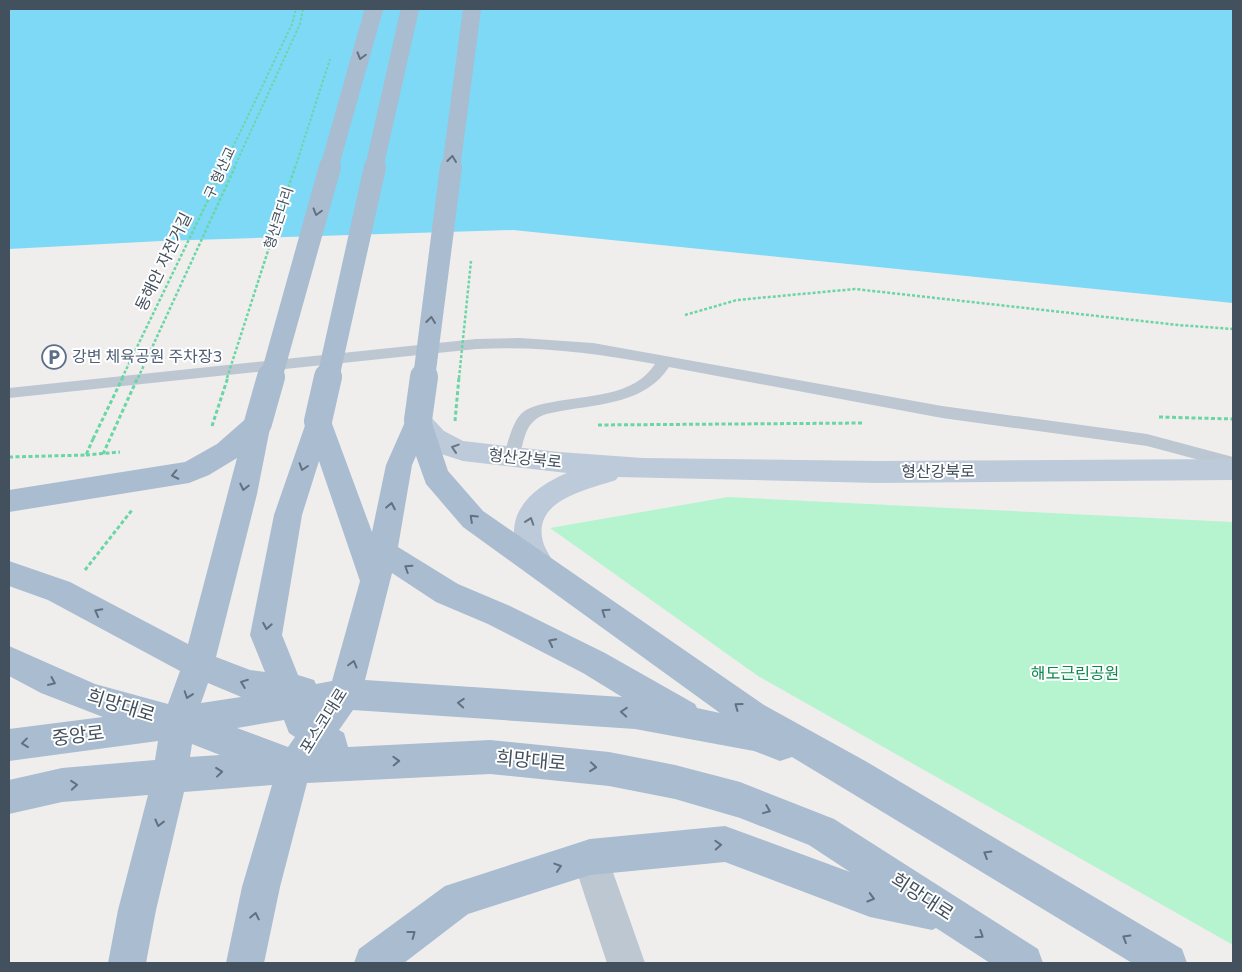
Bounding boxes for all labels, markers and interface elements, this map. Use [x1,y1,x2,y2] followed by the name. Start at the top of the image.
[357,51,367,59] one-way arrow
[200,144,240,202] street label: 구 형산교
[446,154,457,162] one-way arrow
[260,184,298,252] street label: 형산큰다리
[313,208,323,216] one-way arrow
[131,209,197,315] street label: 동해안 자전거길
[425,316,436,324] one-way arrow
[41,344,67,370] parking icon: 강변 체육공원 주차장3
[72,346,222,368] place label: 강변 체육공원 주차장3
[452,444,460,454] one-way arrow
[487,444,563,474] street label: 형산강북로
[901,461,975,483] street label: 형산강북로
[299,463,309,471] one-way arrow
[170,469,179,480] one-way arrow
[239,483,250,492] one-way arrow
[386,502,396,511] one-way arrow
[470,515,479,524] one-way arrow
[525,517,535,525] one-way arrow
[405,565,414,574] one-way arrow
[95,608,104,618] one-way arrow
[602,608,611,618] one-way arrow
[263,621,273,630] one-way arrow
[549,638,558,648] one-way arrow
[347,660,358,668] one-way arrow
[1031,663,1119,685] park label: 해도근린공원
[47,676,56,687] one-way arrow
[241,678,249,688] one-way arrow
[84,683,158,729] street label: 희망대로
[295,684,353,758] street label: 포스코대로
[183,690,193,698] one-way arrow
[457,697,465,708] one-way arrow
[734,703,744,712] one-way arrow
[619,707,627,718] one-way arrow
[50,720,106,752] street label: 중앙로
[21,737,29,748] one-way arrow
[495,745,567,777] street label: 희망대로
[392,756,400,767] one-way arrow
[589,761,597,772] one-way arrow
[215,767,223,778] one-way arrow
[70,779,78,790] one-way arrow
[762,804,771,815] one-way arrow
[154,818,165,827] one-way arrow
[714,840,722,851] one-way arrow
[983,850,992,860] one-way arrow
[553,863,562,873] one-way arrow
[886,867,958,927] street label: 희망대로
[866,892,875,902] one-way arrow
[249,911,260,920] one-way arrow
[974,928,983,938] one-way arrow
[406,931,416,940] one-way arrow
[1122,935,1131,944] one-way arrow

